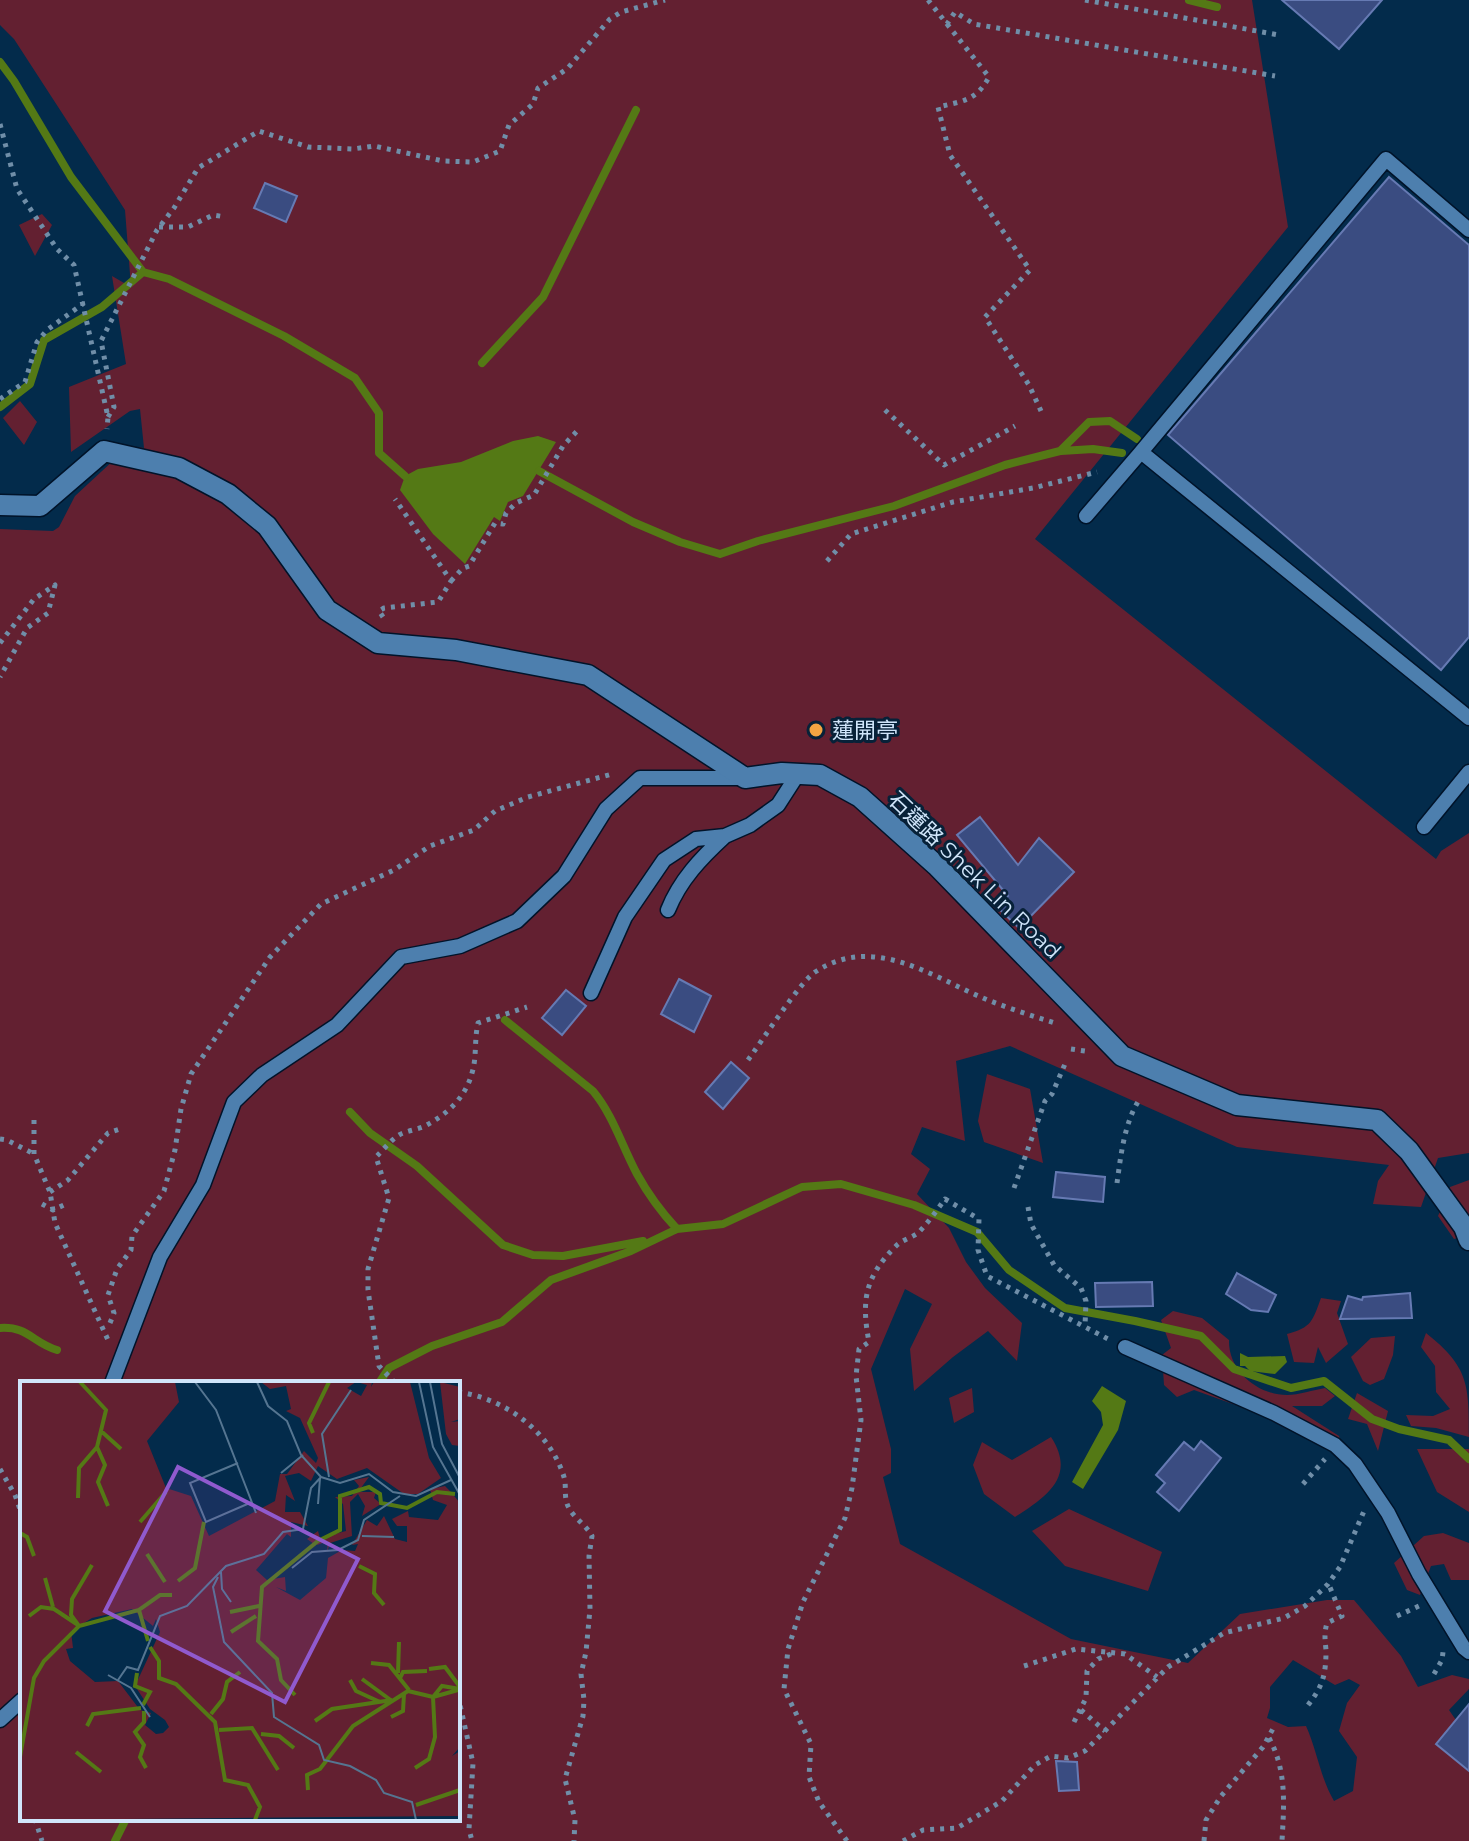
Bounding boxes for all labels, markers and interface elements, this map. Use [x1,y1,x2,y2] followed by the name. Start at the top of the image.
[832,717,898,744] place label: 蓮開亭
[807,721,825,739] marker: 蓮開亭
[883,786,1067,965] street label: 石蓮路 Shek Lin Road
[20,1381,460,1821] inset map

